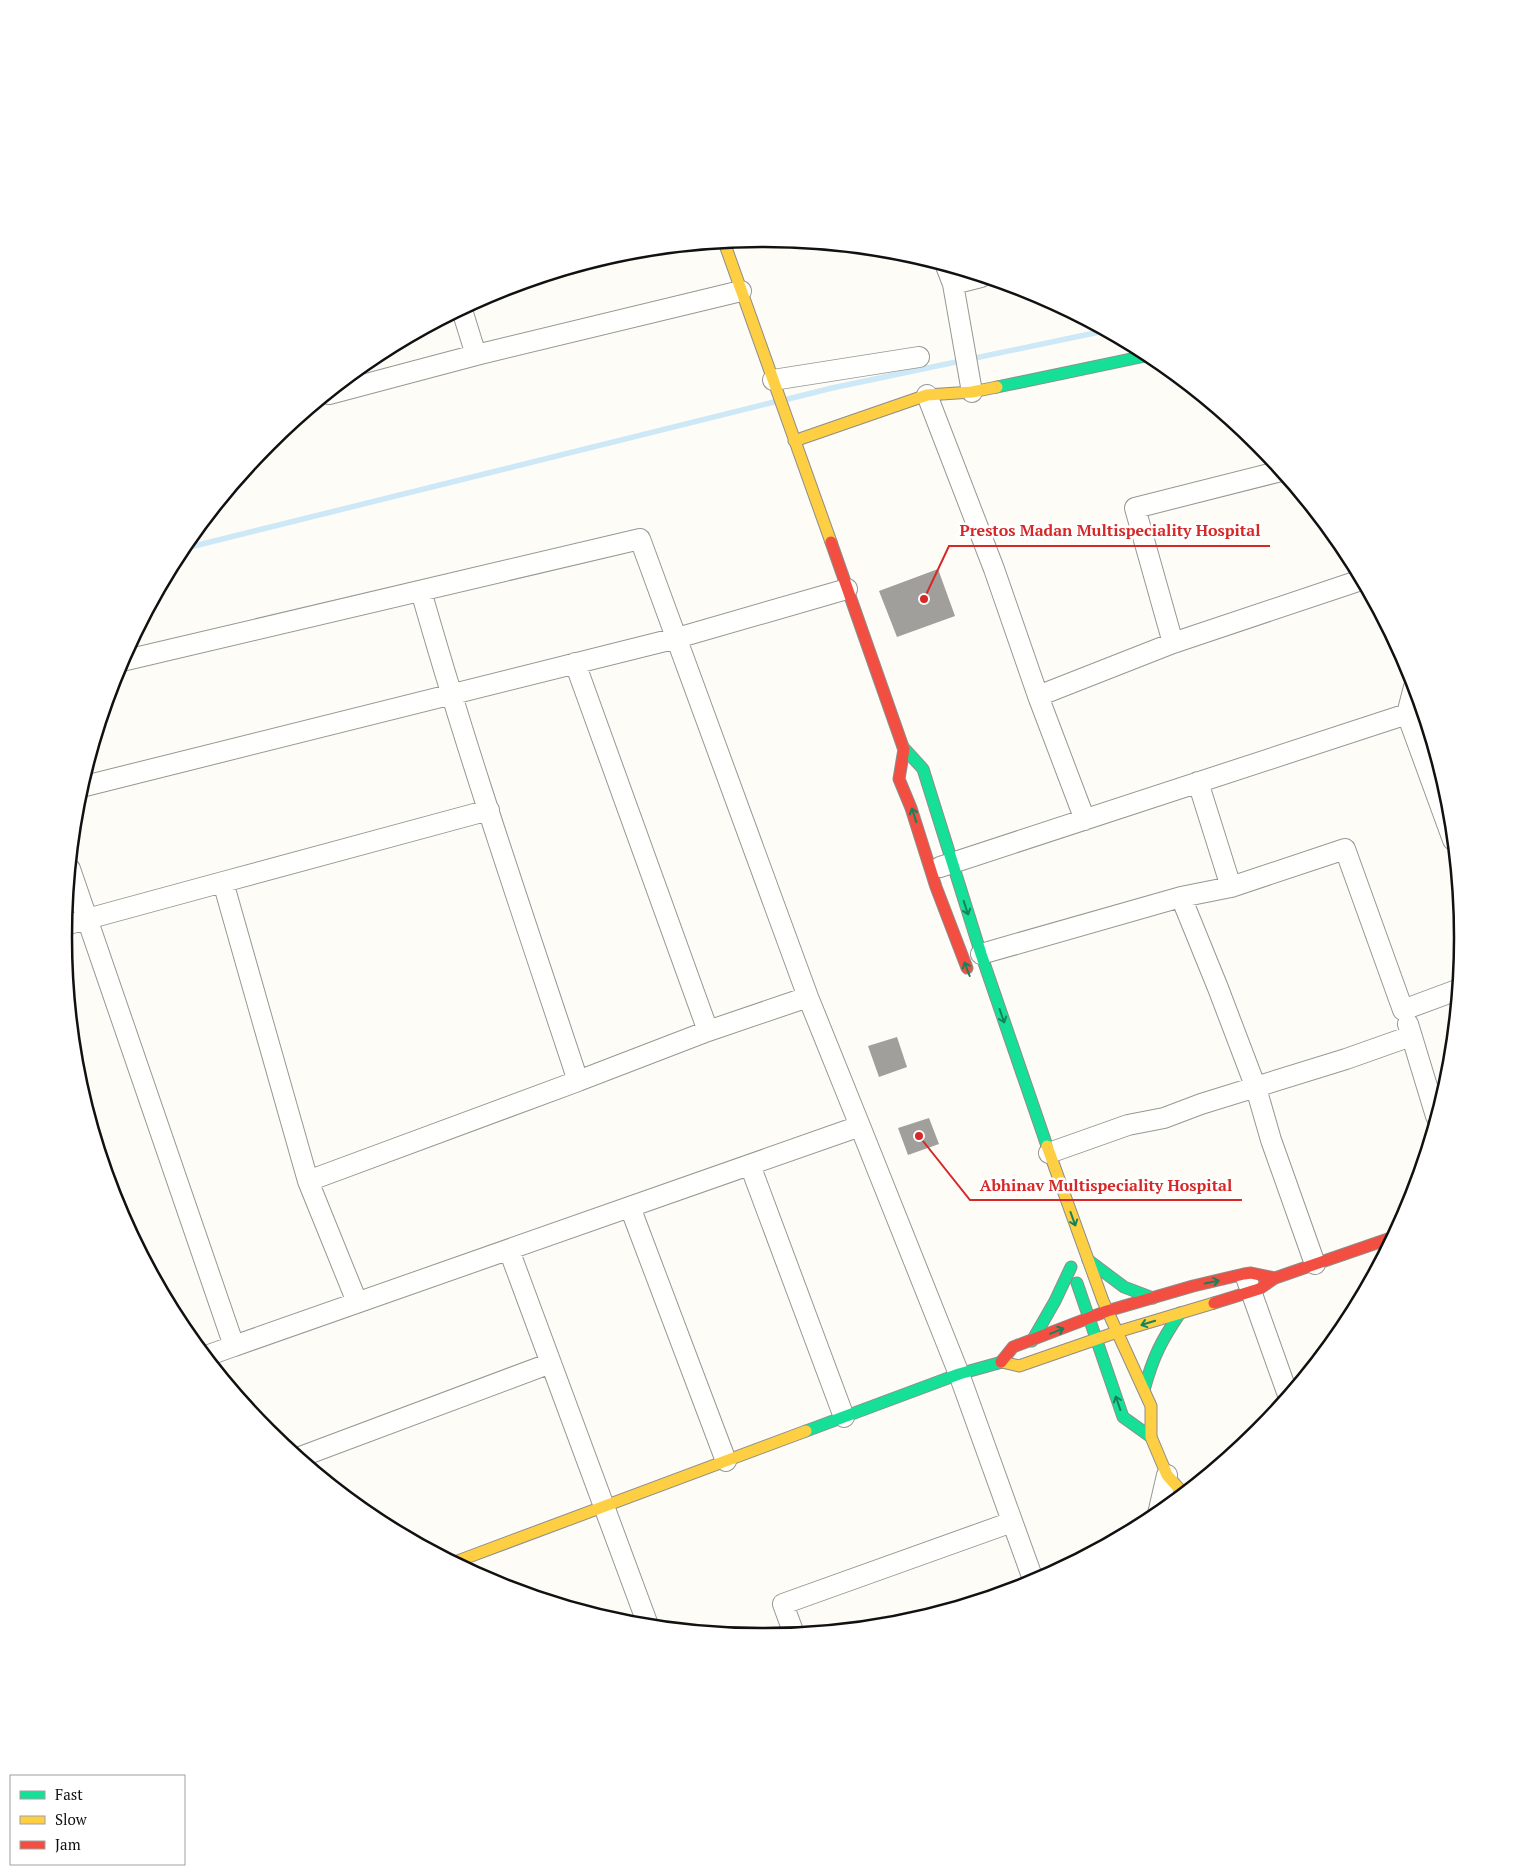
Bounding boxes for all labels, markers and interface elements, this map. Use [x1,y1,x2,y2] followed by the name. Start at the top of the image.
[949,515,1270,546] callout: Prestos Madan Multispeciality Hospital
[960,519,1260,541] text: Prestos Madan Multispeciality Hospital
[909,808,918,823] one-way arrow
[962,900,971,916] one-way arrow
[962,961,971,976] one-way arrow
[998,1008,1007,1024] one-way arrow
[970,1169,1242,1200] callout: Abhinav Multispeciality Hospital
[980,1174,1232,1196] text: Abhinav Multispeciality Hospital
[1069,1211,1078,1226] one-way arrow
[1204,1277,1220,1286] one-way arrow
[1140,1319,1156,1328] one-way arrow
[1049,1325,1064,1335] one-way arrow
[1113,1396,1122,1411] one-way arrow
[10,1775,185,1865] legend
[55,1784,83,1804] text: Fast
[55,1809,88,1829] text: Slow
[55,1834,81,1854] text: Jam

